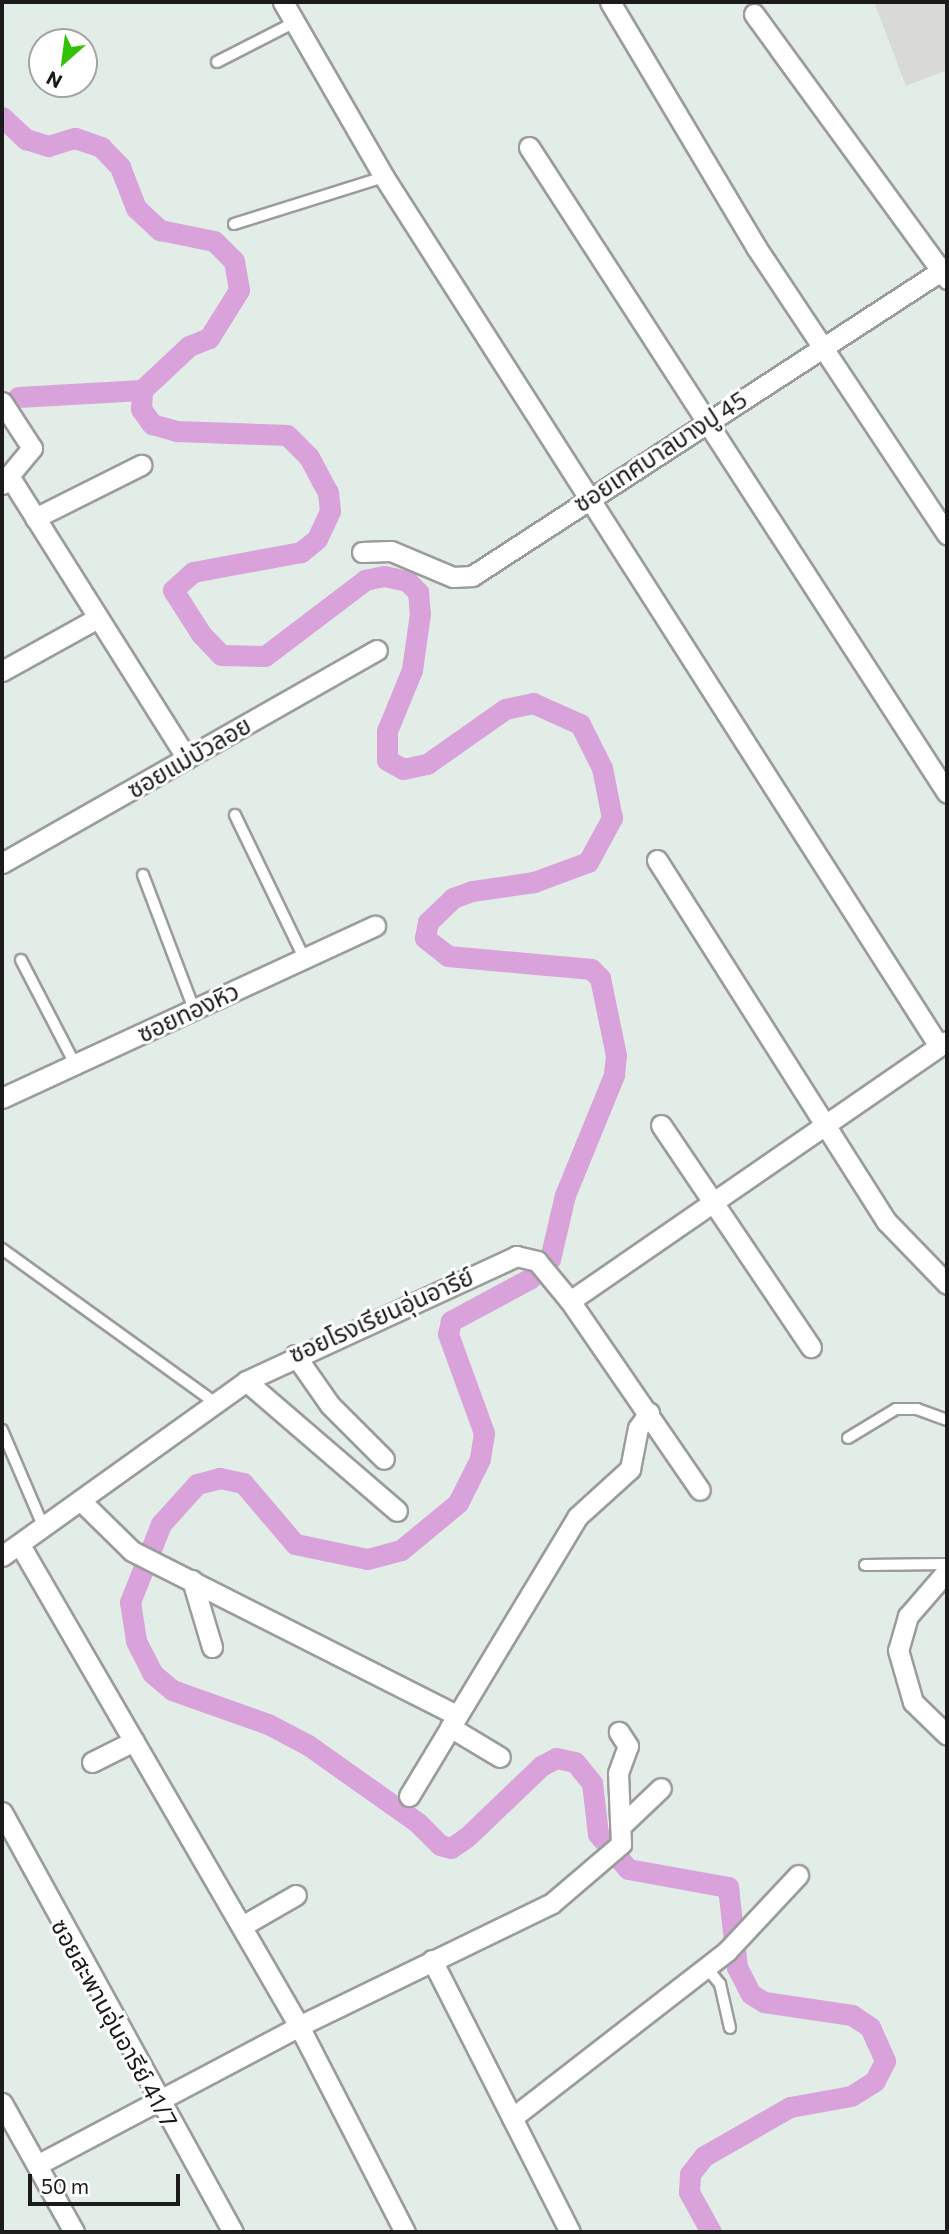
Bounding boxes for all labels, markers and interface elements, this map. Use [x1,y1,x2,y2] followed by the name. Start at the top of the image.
[28,28,98,98] north arrow
[42,67,66,94] text: N
[568,384,752,518] street label: ซอยเทศบาลบางปู 45
[122,710,256,804] street label: ซอยแม่บัวลอย
[133,976,243,1048] street label: ซอยทองหิว
[284,1261,478,1369] street label: ซอยโรงเรียนอุ่นอารีย์
[46,1914,184,2132] street label: ซอยสะพานอุ่นอารีย์ 41/7
[32,2160,184,2204] scale bar
[41,2173,89,2198] text: 50 m

